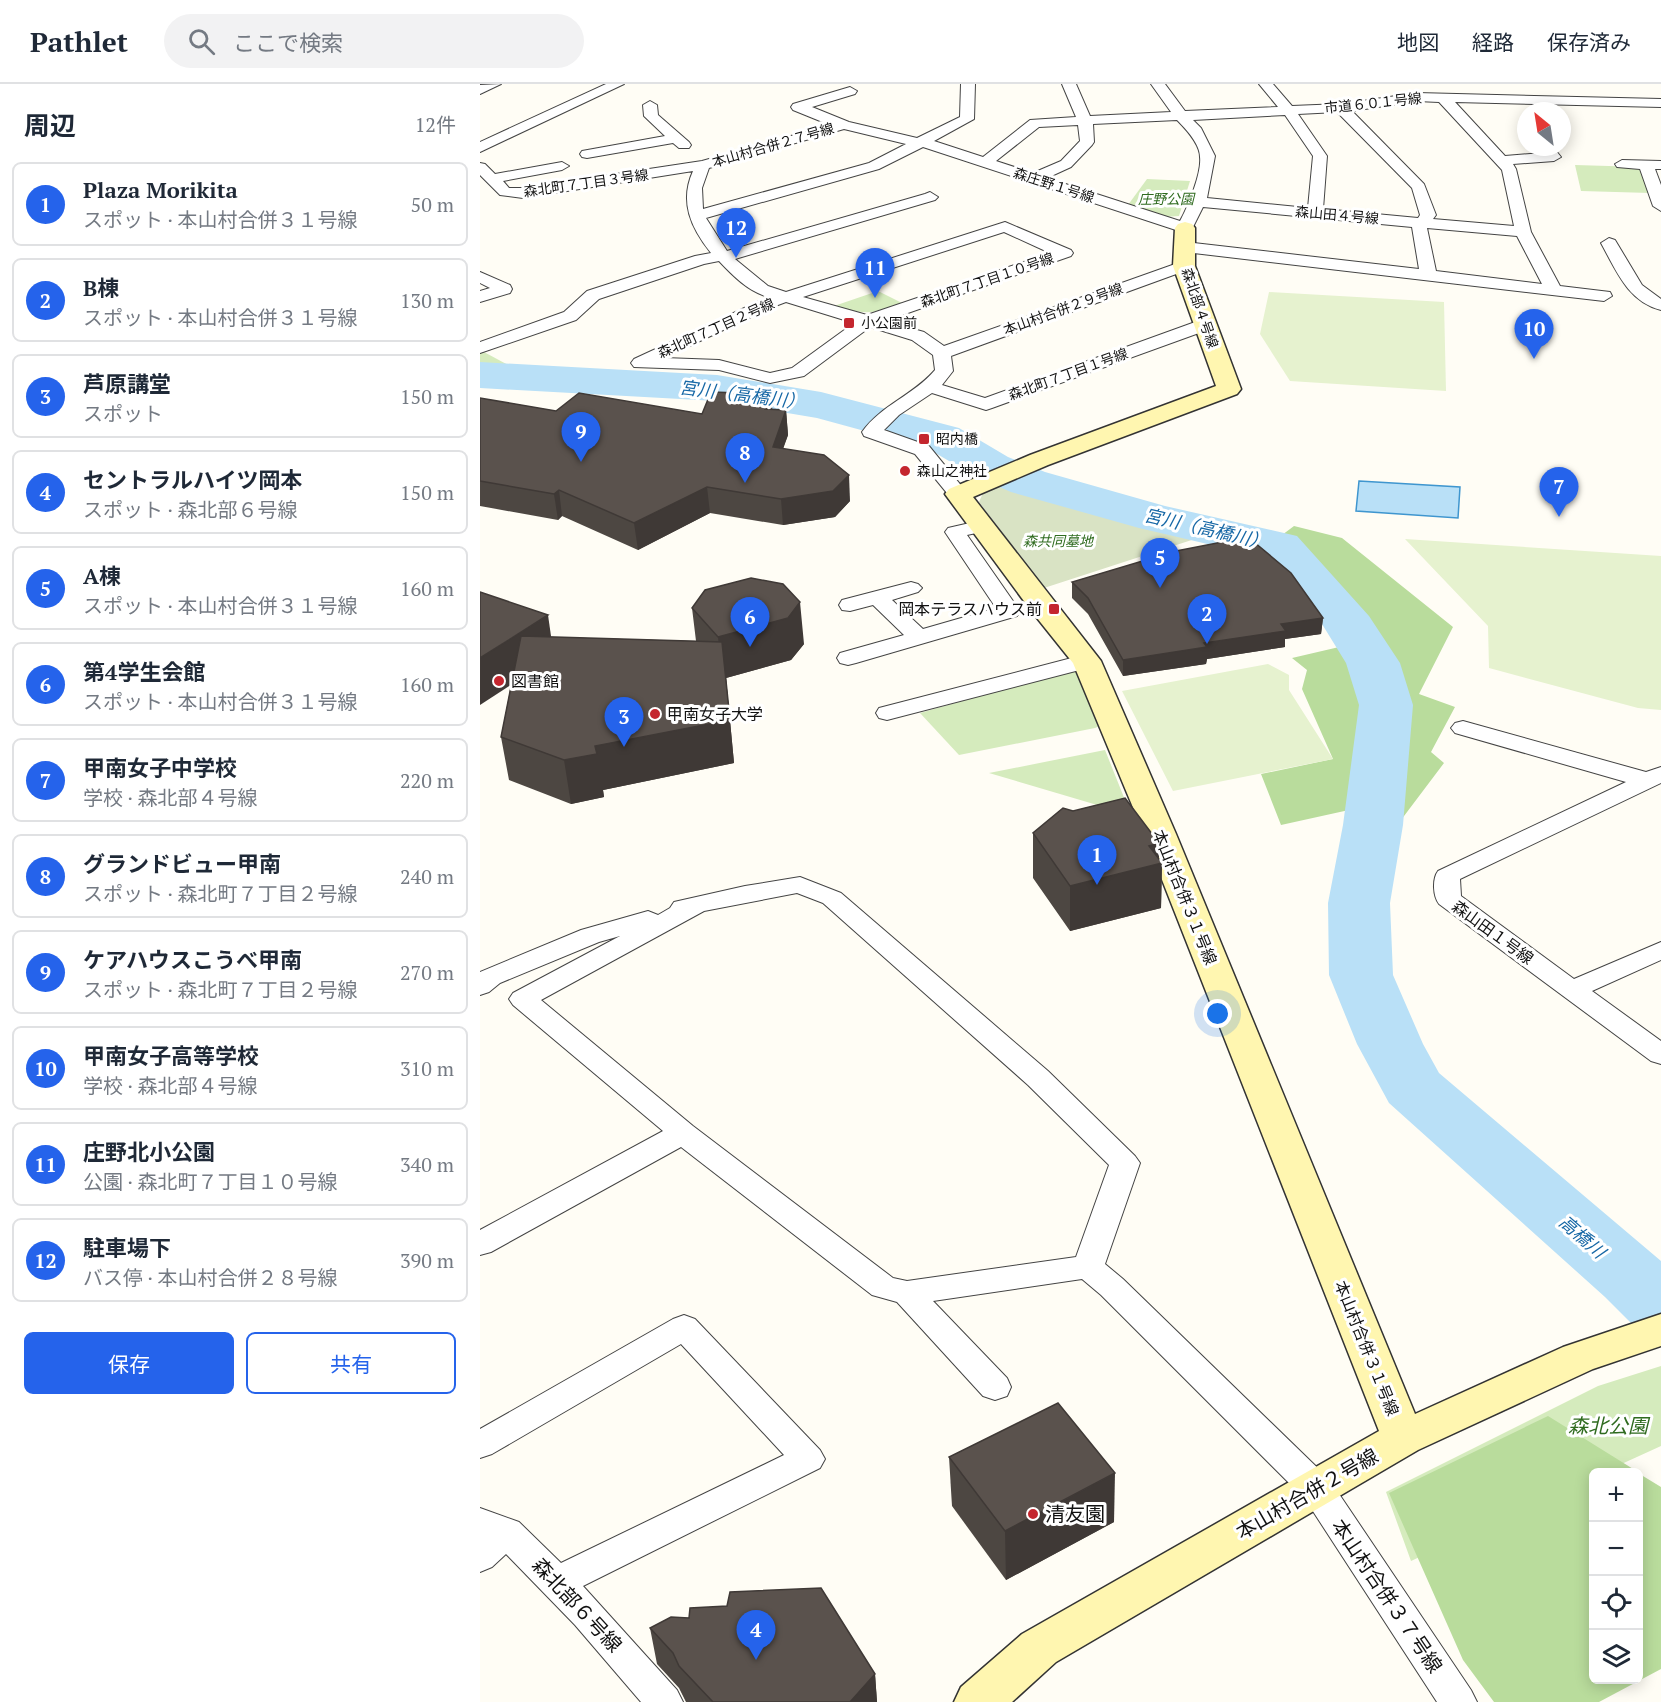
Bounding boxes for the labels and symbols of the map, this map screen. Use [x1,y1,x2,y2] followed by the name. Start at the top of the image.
[1323,88,1423,117] street label: 市道６０１号線
[1517,102,1571,156] north arrow
[710,118,836,171] street label: 本山村合併２７号線
[1011,163,1097,207] street label: 森庄野１号線
[522,164,650,201] street label: 森北町７丁目３号線
[1138,189,1196,208] park label: 庄野公園
[1294,201,1380,228] street label: 森山田４号線
[716,208,756,258] pin: 12
[856,248,894,298] pin: 11
[918,248,1056,311] street label: 森北町７丁目１０号線
[1178,265,1223,351] street label: 森北部４号線
[1000,278,1125,339] street label: 本山村合併２９号線
[654,293,777,362] street label: 森北町７丁目２号線
[1514,310,1554,359] pin: 10
[861,313,917,332] place label: 小公園前
[842,316,856,330] marker: 小公園前
[1005,343,1130,404] street label: 森北町７丁目１号線
[678,374,806,414] water label: 宮川（高橋川）
[562,412,600,462] pin: 9
[936,429,978,448] place label: 昭内橋
[917,432,931,446] marker: 昭内橋
[726,434,764,483] pin: 8
[917,461,987,480] place label: 森山之神社
[898,464,912,478] marker: 森山之神社
[1540,468,1578,517] pin: 7
[1142,502,1270,554] water label: 宮川（高橋川）
[1023,531,1095,550] park label: 森共同墓地
[1140,538,1180,588] pin: 5
[1188,594,1226,644] pin: 2
[730,598,770,647] pin: 6
[898,598,1042,620] place label: 岡本テラスハウス前
[1047,602,1061,616] marker: 岡本テラスハウス前
[511,670,559,692] place label: 図書館
[492,674,506,688] marker: 図書館
[604,698,644,747] pin: 3
[667,703,763,725] place label: 甲南女子大学
[648,707,662,721] marker: 甲南女子大学
[1148,826,1222,968] street label: 本山村合併３１号線
[1078,836,1116,885] pin: 1
[1448,895,1538,969] street label: 森山田１号線
[1203,999,1232,1028] your location
[1554,1209,1612,1264] water label: 高橋川
[1330,1277,1404,1419] street label: 本山村合併３１号線
[1568,1412,1651,1439] park label: 森北公園
[1231,1442,1383,1545] street label: 本山村合併２号線
[1045,1500,1105,1527] place label: 清友園
[1026,1507,1040,1521] marker: 清友園
[1326,1514,1449,1678] street label: 本山村合併３７号線
[527,1552,628,1658] street label: 森北部６号線
[736,1610,776,1660] pin: 4

